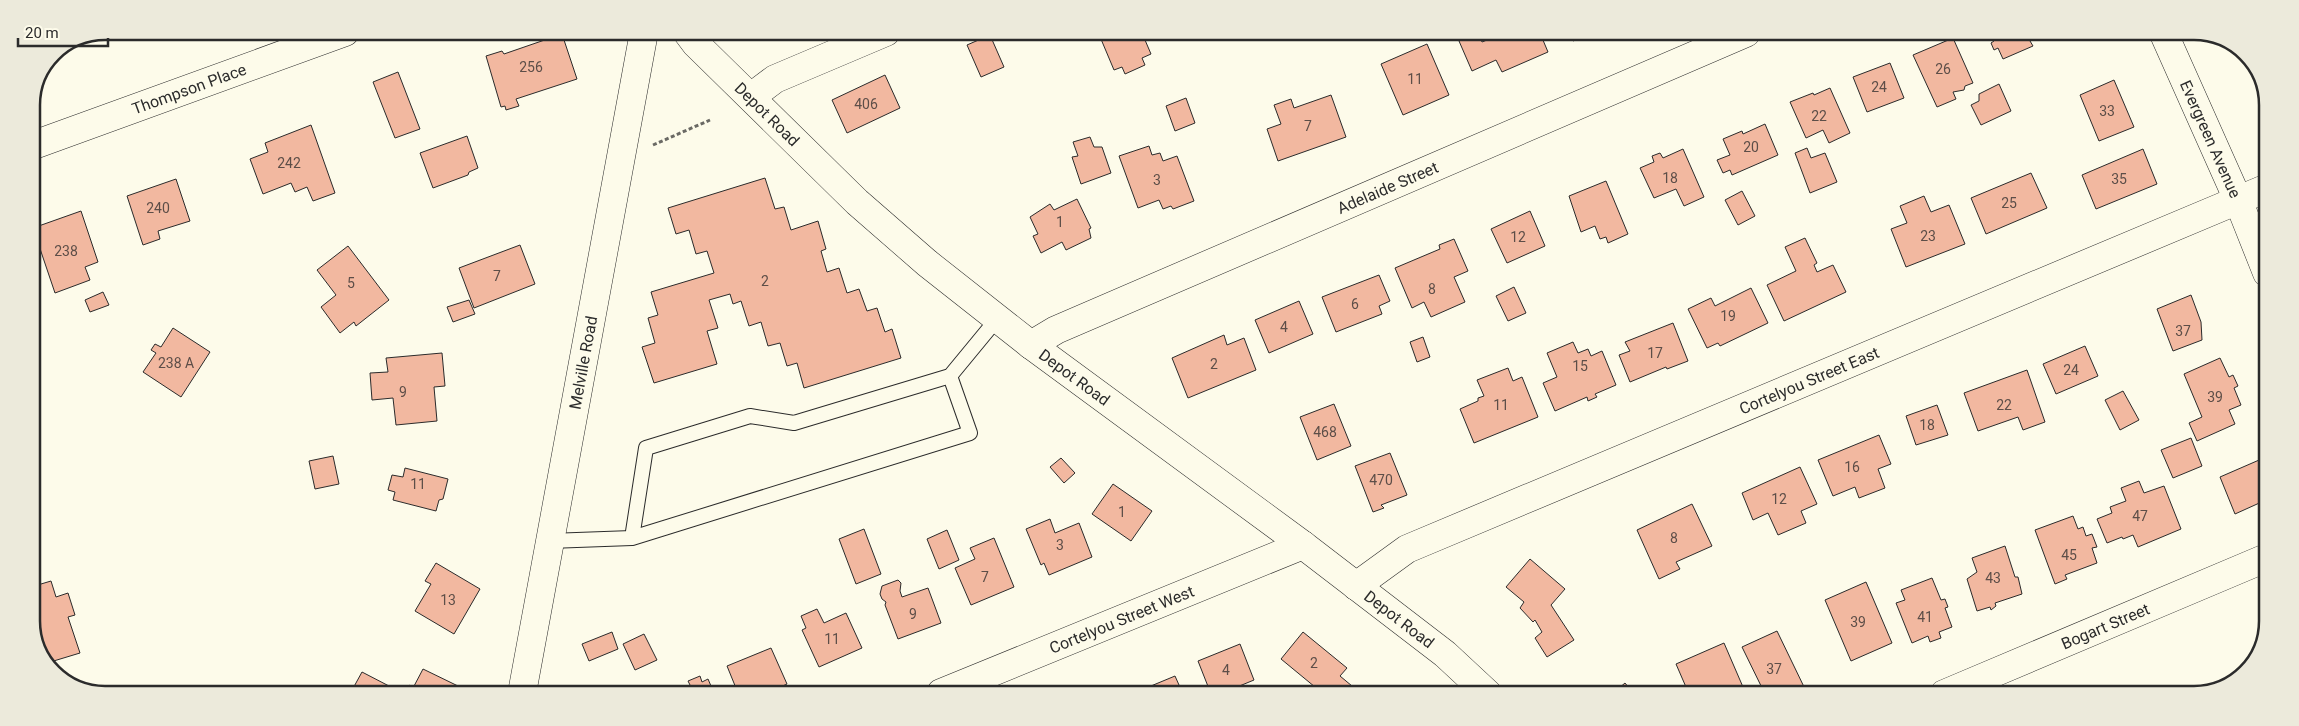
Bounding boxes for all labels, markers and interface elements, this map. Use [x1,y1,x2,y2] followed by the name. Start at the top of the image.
[18,15,108,47] scale bar
[25,24,59,42] text: 20 m
[129,59,249,118] street label: Thompson Place
[519,59,543,75] house number: 256
[1935,61,1951,77] house number: 26
[1407,71,1423,87] house number: 11
[2176,77,2245,201] street label: Evergreen Avenue
[731,78,804,150] street label: Depot Road
[1871,79,1887,95] house number: 24
[854,96,878,112] house number: 406
[2099,103,2115,119] house number: 33
[1811,108,1827,124] house number: 22
[1304,118,1312,134] house number: 7
[1743,139,1759,155] house number: 20
[277,155,301,171] house number: 242
[1334,157,1441,217] street label: Adelaide Street
[1662,170,1678,186] house number: 18
[2111,171,2127,187] house number: 35
[1153,172,1161,188] house number: 3
[2001,195,2017,211] house number: 25
[146,200,170,216] house number: 240
[1056,214,1064,230] house number: 1
[1920,228,1936,244] house number: 23
[1510,229,1526,245] house number: 12
[54,243,78,259] house number: 238
[493,268,501,284] house number: 7
[761,273,769,289] house number: 2
[347,275,355,291] house number: 5
[1428,281,1436,297] house number: 8
[1351,296,1359,312] house number: 6
[1720,308,1736,324] house number: 19
[565,314,601,411] street label: Melville Road
[1280,319,1288,335] house number: 4
[2175,323,2191,339] house number: 37
[1736,342,1882,418] street label: Cortelyou Street East
[1036,345,1114,409] street label: Depot Road
[1647,345,1663,361] house number: 17
[158,355,194,371] house number: 238 A
[1210,356,1218,372] house number: 2
[1572,358,1588,374] house number: 15
[2063,362,2079,378] house number: 24
[399,384,407,400] house number: 9
[2207,389,2223,405] house number: 39
[1493,397,1509,413] house number: 11
[1996,397,2012,413] house number: 22
[1919,417,1935,433] house number: 18
[1313,424,1337,440] house number: 468
[1844,459,1860,475] house number: 16
[1369,472,1393,488] house number: 470
[410,476,426,492] house number: 11
[1771,491,1787,507] house number: 12
[1118,504,1126,520] house number: 1
[2132,508,2148,524] house number: 47
[1670,530,1678,546] house number: 8
[1056,537,1064,553] house number: 3
[2061,547,2077,563] house number: 45
[981,569,989,585] house number: 7
[1985,570,2001,586] house number: 43
[1046,581,1197,657] street label: Cortelyou Street West
[1361,586,1438,652] street label: Depot Road
[440,592,456,608] house number: 13
[2058,599,2152,653] street label: Bogart Street
[909,606,917,622] house number: 9
[1917,609,1933,625] house number: 41
[1850,614,1866,630] house number: 39
[824,631,840,647] house number: 11
[1310,655,1318,671] house number: 2
[1766,661,1782,677] house number: 37
[1222,662,1230,678] house number: 4

